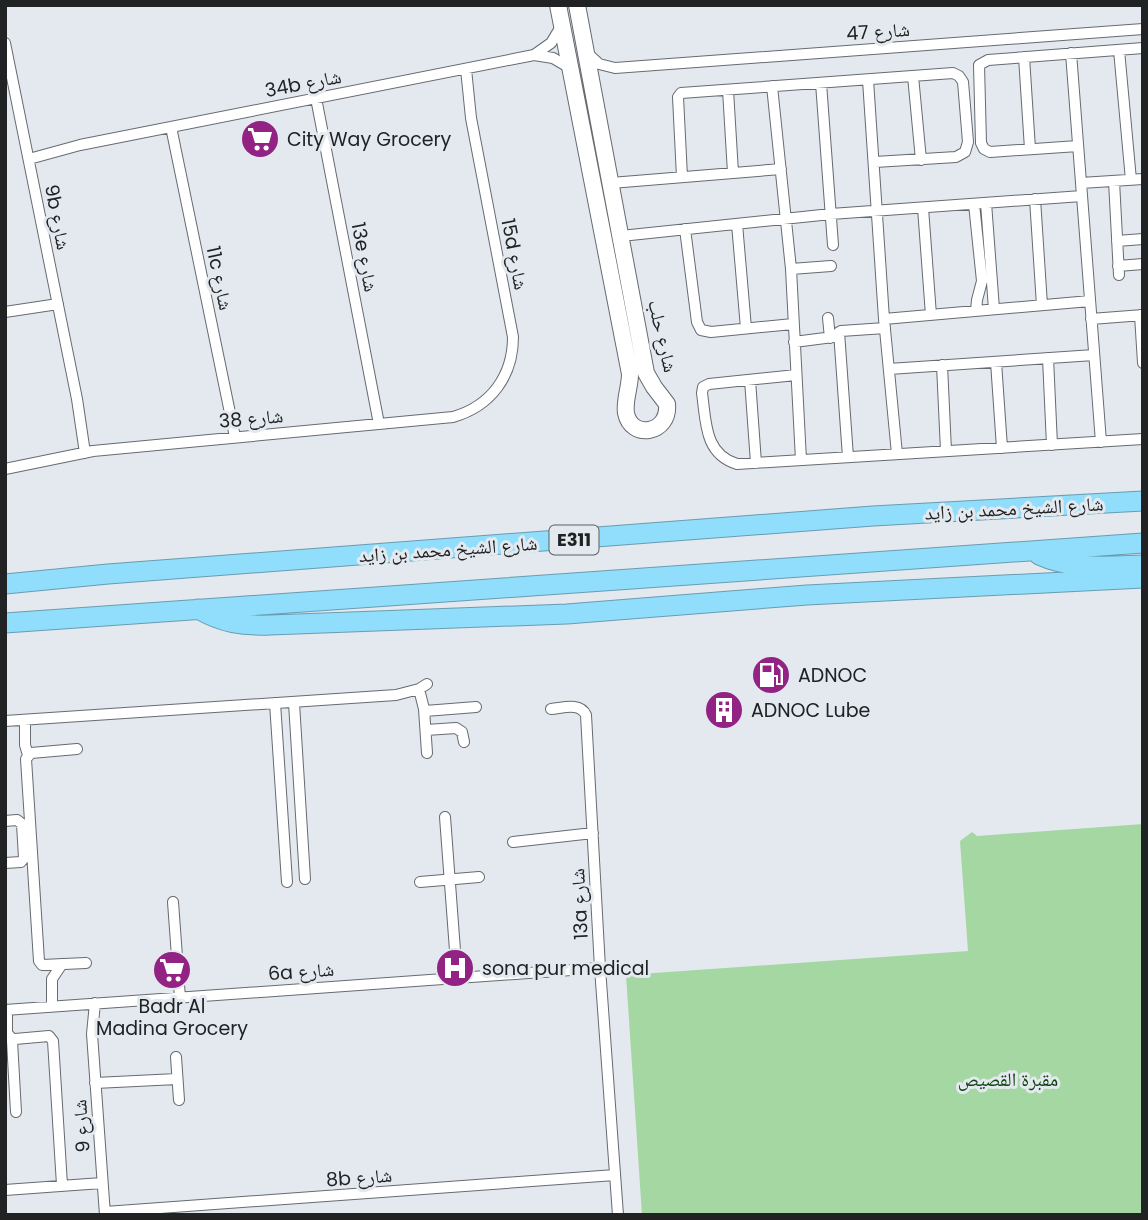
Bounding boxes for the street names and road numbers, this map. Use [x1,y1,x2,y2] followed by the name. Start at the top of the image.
[845,16,911,47] street label: شارع 47
[263,63,344,104] street label: 34b شارع
[38,182,77,252] street label: 9b شارع
[494,216,535,292] street label: 15d شارع
[345,220,384,294] street label: 13e شارع
[200,244,239,313] street label: 11c شارع
[641,297,684,375] street label: شارع حلب
[218,402,284,435] street label: شارع 38
[924,490,1104,527] street label: شارع الشيخ محمد بن زايد
[550,526,598,554] road number: E311
[358,530,538,569] street label: شارع الشيخ محمد بن زايد
[564,868,595,940] street label: 13a شارع
[267,956,335,987] street label: 6a شارع
[66,1098,97,1153] street label: شارع 9
[325,1162,393,1193] street label: 8b شارع

